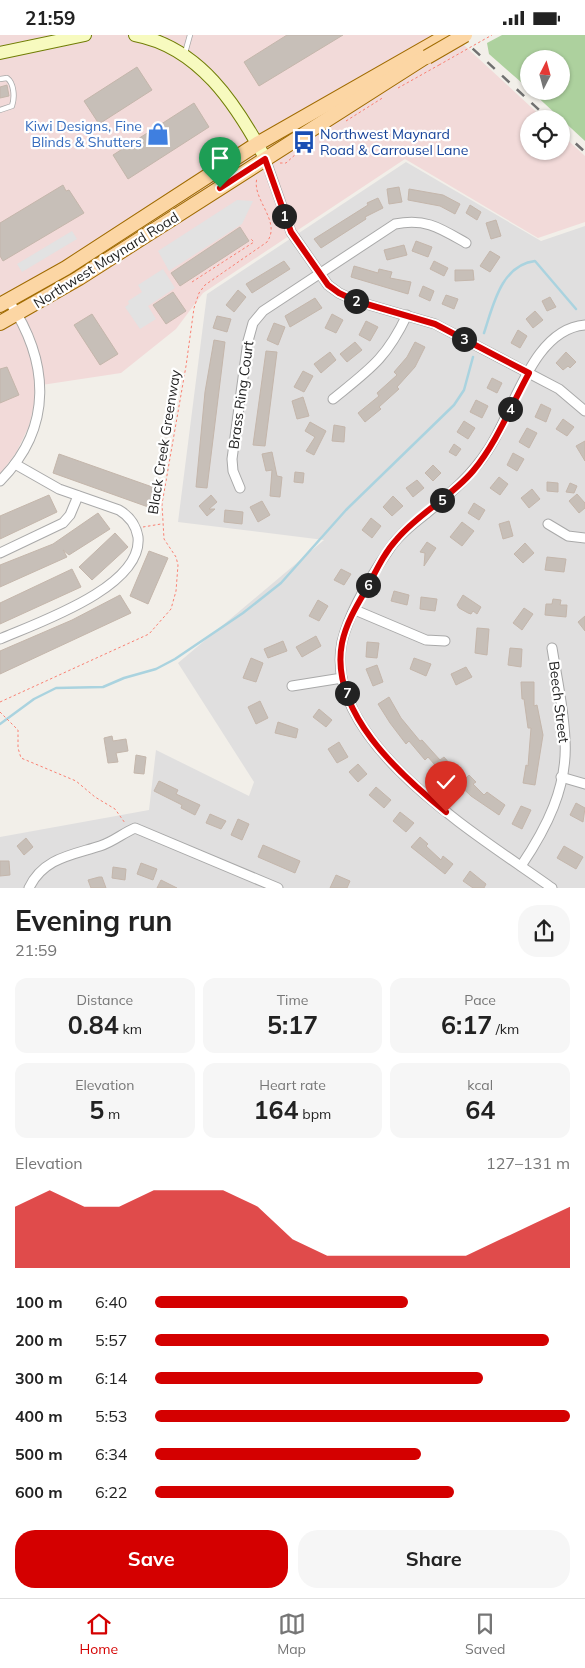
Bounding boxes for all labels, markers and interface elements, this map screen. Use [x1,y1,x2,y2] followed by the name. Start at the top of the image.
[25,6,75,30] text: 21:59
[520,50,570,100] north arrow
[520,50,570,160] map controls
[520,110,570,160] button: locate
[25,117,142,151] place label: Kiwi Designs, Fine Blinds & Shutters
[145,121,171,147] shop icon: Kiwi Designs, Fine Blinds & Shutters
[320,125,468,159] place label: Northwest Maynard Road & Carrousel Lane
[291,129,317,155] bus stop icon: Northwest Maynard Road & Carrousel Lane
[199,137,241,188] pin
[206,144,234,172] icon: arrive
[272,203,296,229] pin: 1
[280,207,289,225] text: 1
[30,208,182,312] street label: Northwest Maynard Road
[344,289,368,313] pin: 2
[352,292,361,310] text: 2
[452,327,476,351] pin: 3
[460,330,469,348] text: 3
[224,340,258,450] street label: Brass Ring Court
[144,368,184,516] street label: Black Creek Greenway
[498,397,522,421] pin: 4
[506,400,515,418] text: 4
[430,487,454,513] pin: 5
[438,491,447,509] text: 5
[356,573,380,597] pin: 6
[364,576,373,594] text: 6
[545,660,573,744] street label: Beech Street
[334,681,360,705] pin: 7
[343,684,352,702] text: 7
[425,761,467,812] pin
[432,768,460,796] icon: check
[15,903,172,938] text: Evening run
[518,905,570,957] button: share
[15,940,57,960] text: 21:59
[77,991,133,1009] text: Distance
[277,991,308,1009] text: Time
[464,991,496,1009] text: Pace
[68,1009,119,1040] text: 0.84
[267,1009,318,1040] text: 5:17
[441,1009,492,1040] text: 6:17
[119,1020,142,1038] text: km
[492,1020,519,1038] text: /km
[75,1076,134,1094] text: Elevation
[259,1076,326,1094] text: Heart rate
[467,1076,493,1094] text: kcal
[89,1094,104,1125] text: 5
[254,1094,299,1125] text: 164
[465,1094,495,1125] text: 64
[104,1105,120,1123] text: m
[299,1105,331,1123] text: bpm
[15,1153,83,1173] text: Elevation
[486,1153,570,1173] text: 127–131 m
[15,1292,63,1312] text: 100 m
[95,1292,127,1312] text: 6:40
[15,1330,63,1350] text: 200 m
[95,1330,127,1350] text: 5:57
[15,1368,63,1388] text: 300 m
[95,1368,127,1388] text: 6:14
[15,1406,63,1426] text: 400 m
[95,1406,127,1426] text: 5:53
[15,1444,63,1464] text: 500 m
[95,1444,127,1464] text: 6:34
[15,1482,63,1502] text: 600 m
[95,1482,127,1502] text: 6:22
[15,1530,288,1588] button: Save
[298,1530,570,1588] button: Share
[80,1610,118,1658] tab: Home
[277,1610,306,1658] tab: Map
[465,1610,505,1658] tab: Saved

